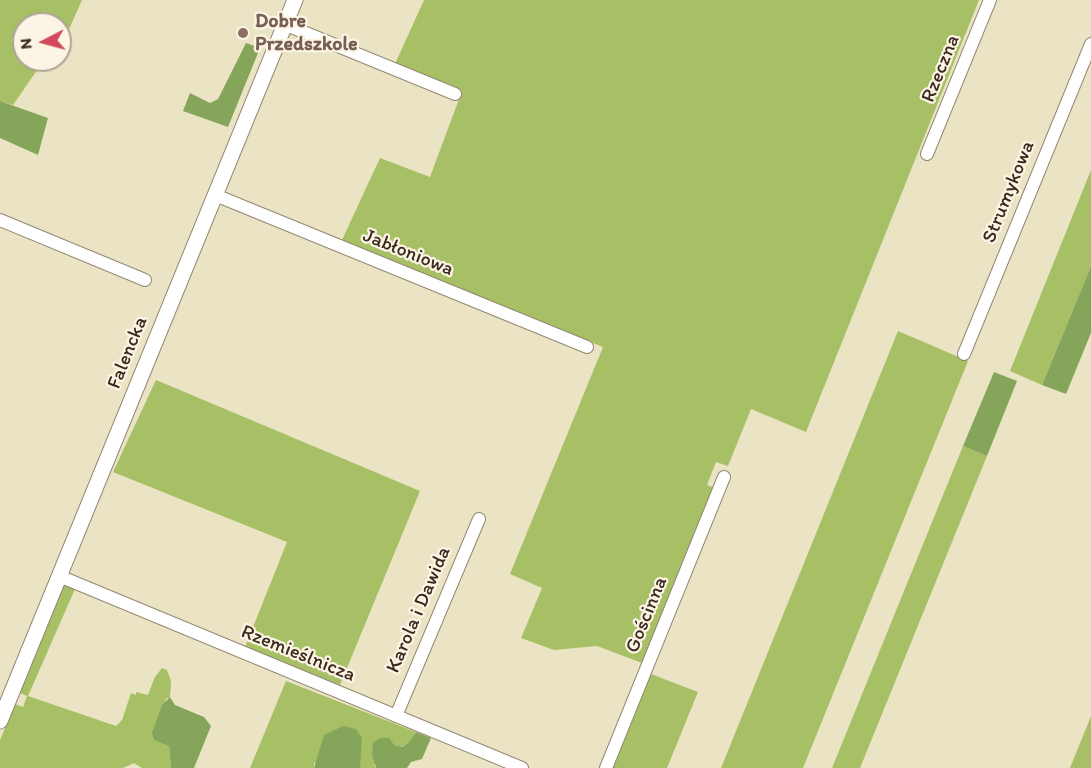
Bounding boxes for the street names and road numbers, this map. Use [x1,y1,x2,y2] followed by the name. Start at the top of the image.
[917,32,965,106] street label: Rzeczna
[978,137,1040,247] street label: Strumykowa
[359,224,457,282] street label: Jabłoniowa
[103,313,153,393] street label: Falencka
[382,543,456,677] street label: Karola i Dawida
[621,574,673,656] street label: Gościnna
[237,620,359,688] street label: Rzemieślnicza

